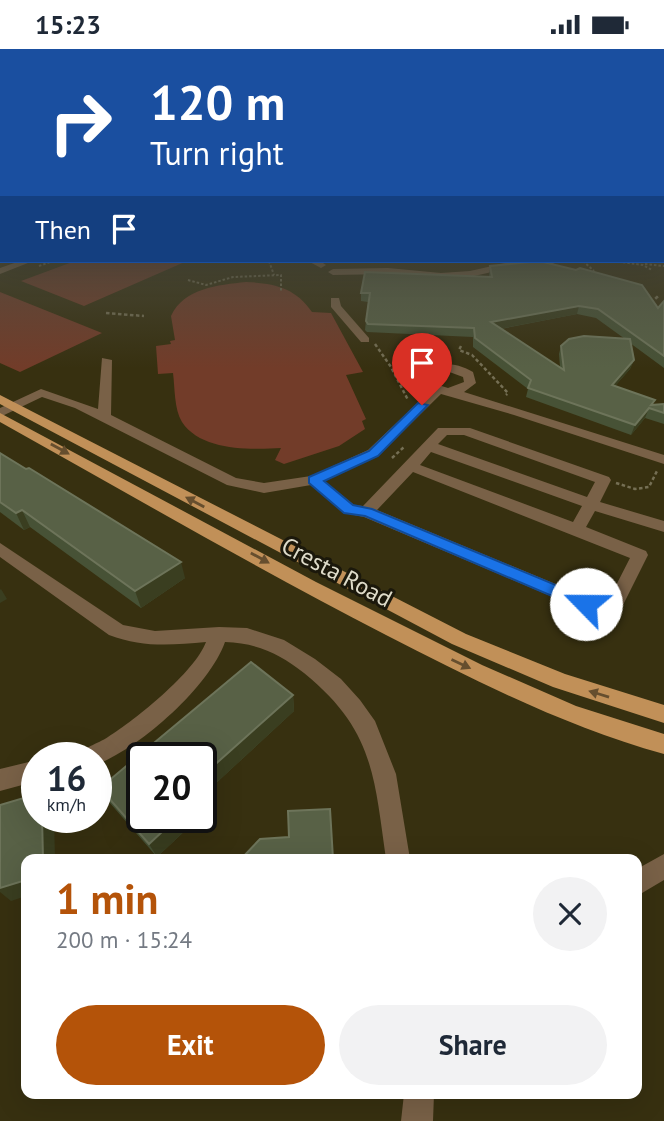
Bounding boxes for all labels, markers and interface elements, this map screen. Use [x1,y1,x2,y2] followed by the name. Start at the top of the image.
[35,8,101,41] text: 15:23
[150,70,285,134] text: 120 m
[35,77,126,168] icon: right
[150,132,284,174] text: Turn right
[105,210,143,248] icon: arrive
[35,213,91,246] text: Then
[392,333,452,405] pin
[403,344,441,382] icon: arrive
[50,444,70,455] one-way arrow
[185,496,205,507] one-way arrow
[276,530,398,614] street label: Cresta Road
[250,552,270,564] one-way arrow
[549,567,623,641] position arrow
[451,658,471,669] one-way arrow
[588,688,609,698] one-way arrow
[126,742,217,833] speed limit sign: 20
[47,755,86,801] text: 16
[47,793,86,816] text: km/h
[56,871,158,926] text: 1 min
[533,877,607,951] button: close
[56,925,192,954] text: 200 m · 15:24
[56,1005,325,1085] button: Exit
[339,1005,607,1085] button: Share

